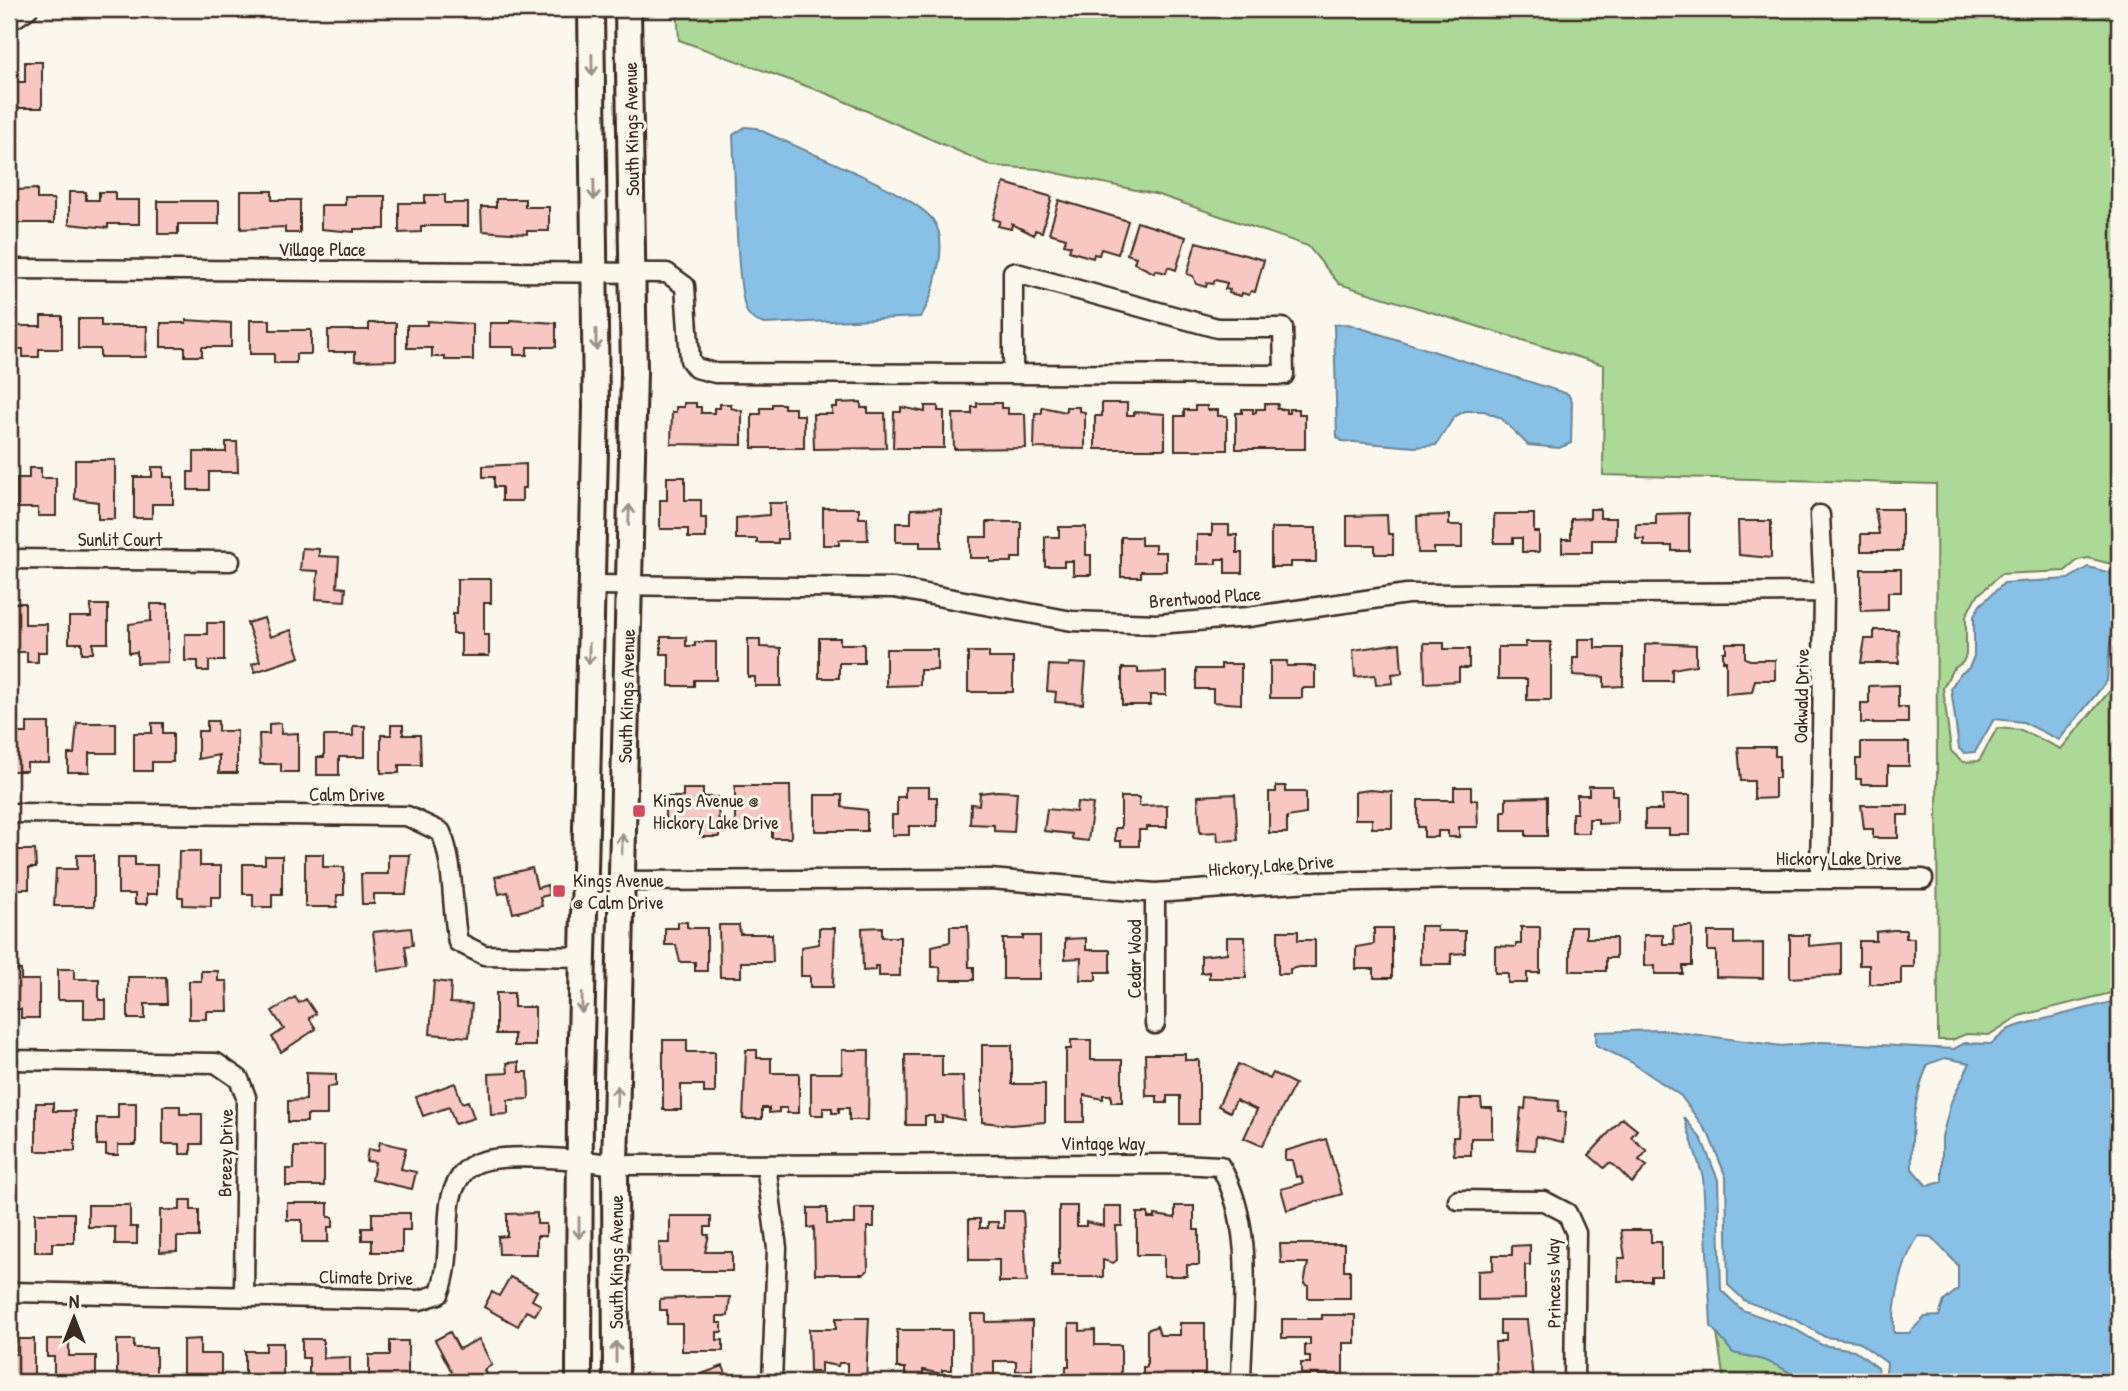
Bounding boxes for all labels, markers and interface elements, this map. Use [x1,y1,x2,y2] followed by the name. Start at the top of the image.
[585,54,599,77] one-way arrow
[617,61,645,196] street label: South Kings Avenue
[587,179,601,202] one-way arrow
[278,236,366,262] street label: Village Place
[589,328,603,351] one-way arrow
[623,504,636,527] one-way arrow
[78,526,163,552] street label: Sunlit Court
[1148,580,1262,614] street label: Brentwood Place
[612,628,641,763] street label: South Kings Avenue
[582,642,596,665] one-way arrow
[1787,648,1815,744] street label: Oakwald Drive
[309,781,385,807] street label: Calm Drive
[653,787,779,835] place label: Kings Avenue @ Hickory Lake Drive
[631,803,647,819] marker: Kings Avenue @ Hickory Lake Drive
[615,833,629,856] one-way arrow
[1776,845,1902,871] street label: Hickory Lake Drive
[1207,848,1335,882] street label: Hickory Lake Drive
[573,867,665,915] place label: Kings Avenue @ Calm Drive
[551,883,567,899] marker: Kings Avenue @ Calm Drive
[1121,919,1147,998] street label: Cedar Wood
[575,992,589,1015] one-way arrow
[610,1085,624,1108] one-way arrow
[211,1108,239,1197] street label: Breezy Drive
[1060,1130,1146,1156] street label: Vintage Way
[603,1195,629,1329] street label: South Kings Avenue
[572,1216,586,1239] one-way arrow
[1539,1238,1567,1328] street label: Princess Way
[319,1263,414,1291] street label: Climate Drive
[38,1282,108,1352] north arrow
[69,1288,79,1314] text: N
[609,1341,623,1364] one-way arrow

